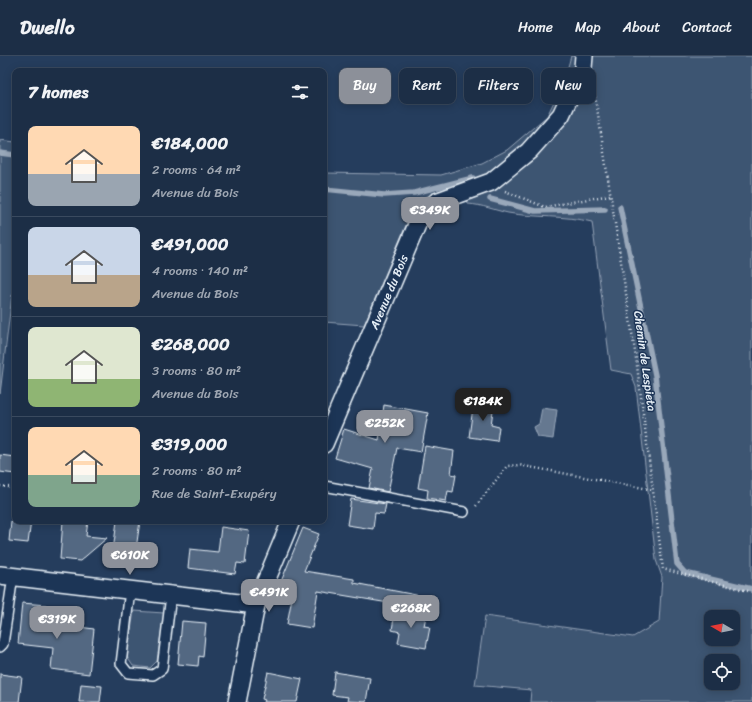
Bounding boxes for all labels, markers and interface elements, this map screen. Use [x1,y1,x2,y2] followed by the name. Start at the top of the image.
[20,11,75,44] text: Dwello
[518,15,553,40] text: Home
[575,15,601,40] text: Map
[623,15,660,40] text: About
[682,15,732,40] text: Contact
[339,68,391,104] chip: Buy
[399,68,456,104] chip: Rent
[464,68,533,104] chip: Filters
[541,68,596,104] chip: New
[28,77,88,107] text: 7 homes
[289,81,311,103] icon: filters
[152,128,228,158] text: €184,000
[60,142,108,190] icon: home
[152,158,241,181] text: 2 rooms · 64 m²
[152,181,238,204] text: Avenue du Bois
[402,197,458,231] pin: €349K
[410,198,450,221] text: €349K
[152,229,228,259] text: €491,000
[60,243,108,291] icon: home
[363,251,415,334] street label: Avenue du Bois
[152,259,248,282] text: 4 rooms · 140 m²
[152,282,238,305] text: Avenue du Bois
[627,309,663,413] street label: Chemin de Lespieta
[152,329,230,359] text: €268,000
[60,343,108,391] icon: home
[152,359,241,382] text: 3 rooms · 80 m²
[152,382,238,405] text: Avenue du Bois
[455,388,511,422] pin: €184K
[464,389,502,412] text: €184K
[357,410,413,444] pin: €252K
[365,411,405,434] text: €252K
[152,429,227,459] text: €319,000
[60,443,108,491] icon: home
[152,459,242,482] text: 2 rooms · 80 m²
[152,482,276,505] text: Rue de Saint-Exupéry
[102,542,158,576] pin: €610K
[111,543,149,566] text: €610K
[241,579,297,613] pin: €491K
[250,580,288,603] text: €491K
[383,595,439,629] pin: €268K
[391,596,431,619] text: €268K
[29,606,85,640] pin: €319K
[38,607,76,630] text: €319K
[704,610,740,646] north arrow
[704,610,740,690] map controls
[704,654,740,690] button: locate

